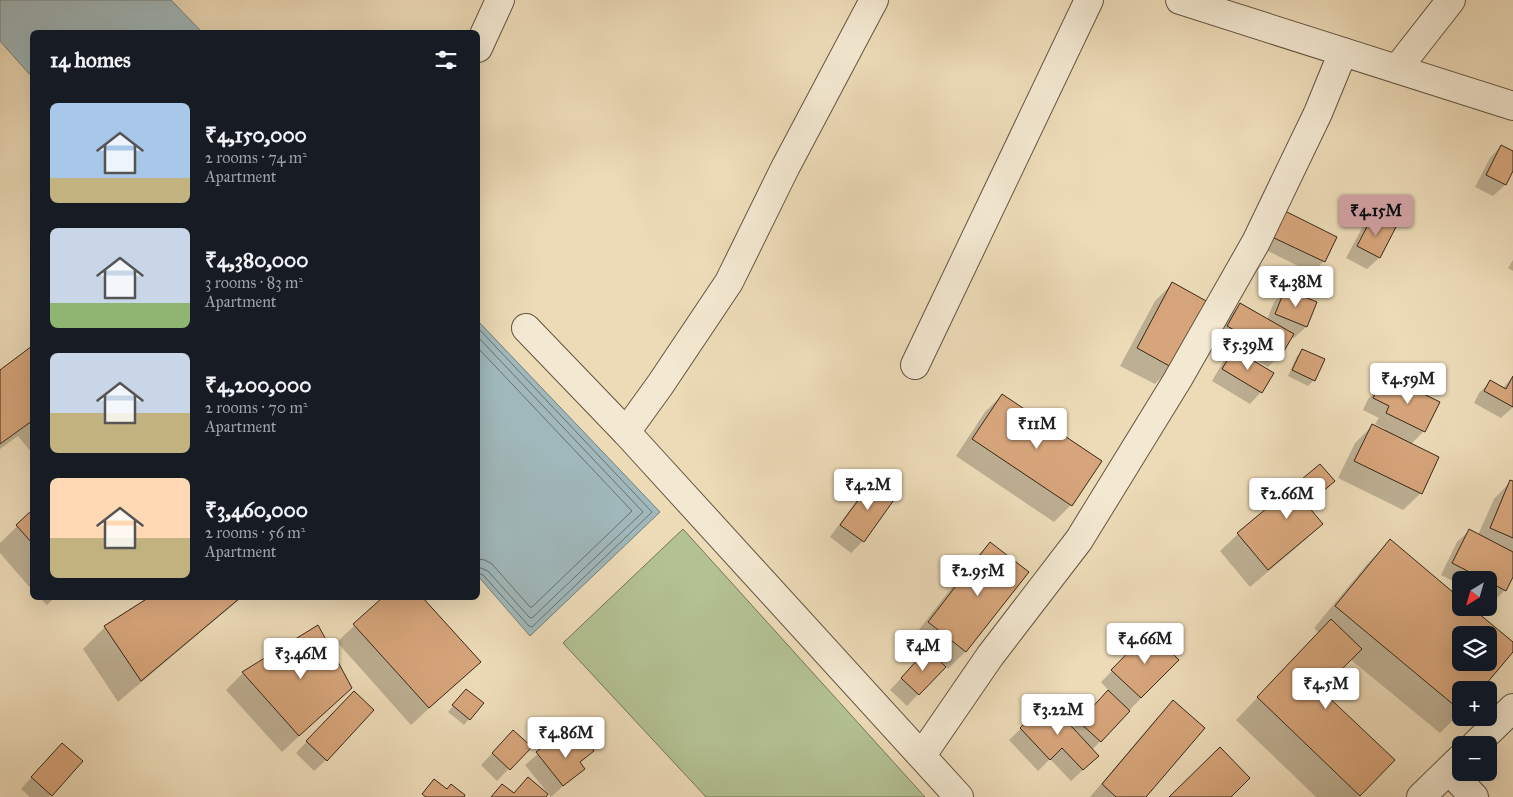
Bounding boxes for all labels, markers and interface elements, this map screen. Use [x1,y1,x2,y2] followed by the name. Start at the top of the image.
[432,46,460,74] icon: filters
[50,47,131,73] text: 14 homes
[205,122,307,148] text: ₹4,150,000
[90,123,150,183] icon: home
[205,148,307,167] text: 2 rooms · 74 m²
[205,167,277,186] text: Apartment
[1335,194,1417,237] pin: ₹4.15M
[1350,201,1402,220] text: ₹4.15M
[205,247,309,273] text: ₹4,380,000
[90,248,150,308] icon: home
[1255,266,1337,308] pin: ₹4.38M
[1269,272,1323,291] text: ₹4.38M
[205,273,303,292] text: 3 rooms · 83 m²
[205,292,277,311] text: Apartment
[1207,328,1289,371] pin: ₹5.39M
[1223,335,1274,354] text: ₹5.39M
[1367,362,1449,405] pin: ₹4.59M
[1381,369,1435,388] text: ₹4.59M
[205,372,312,398] text: ₹4,200,000
[90,373,150,433] icon: home
[205,398,308,417] text: 2 rooms · 70 m²
[1007,408,1067,450] pin: ₹11M
[1018,414,1056,433] text: ₹11M
[205,417,277,436] text: Apartment
[833,468,903,511] pin: ₹4.2M
[845,475,891,494] text: ₹4.2M
[1246,478,1328,520] pin: ₹2.66M
[1260,484,1314,503] text: ₹2.66M
[205,497,308,523] text: ₹3,460,000
[90,498,150,558] icon: home
[205,523,305,542] text: 2 rooms · 56 m²
[205,542,277,561] text: Apartment
[937,554,1019,597] pin: ₹2.95M
[951,561,1005,580] text: ₹2.95M
[1452,571,1498,616] north arrow
[1452,571,1497,781] map controls
[1104,622,1186,665] pin: ₹4.66M
[1452,626,1497,671] button: layers
[1118,629,1172,648] text: ₹4.66M
[899,630,947,672] pin: ₹4M
[906,636,940,655] text: ₹4M
[260,638,342,680] pin: ₹3.46M
[275,644,327,663] text: ₹3.46M
[1291,668,1361,710] pin: ₹4.5M
[1303,674,1349,693] text: ₹4.5M
[1452,681,1497,726] button: +
[1017,694,1099,736] pin: ₹3.22M
[1032,700,1084,719] text: ₹3.22M
[525,716,607,759] pin: ₹4.86M
[539,723,593,742] text: ₹4.86M
[1452,736,1497,781] button: −

